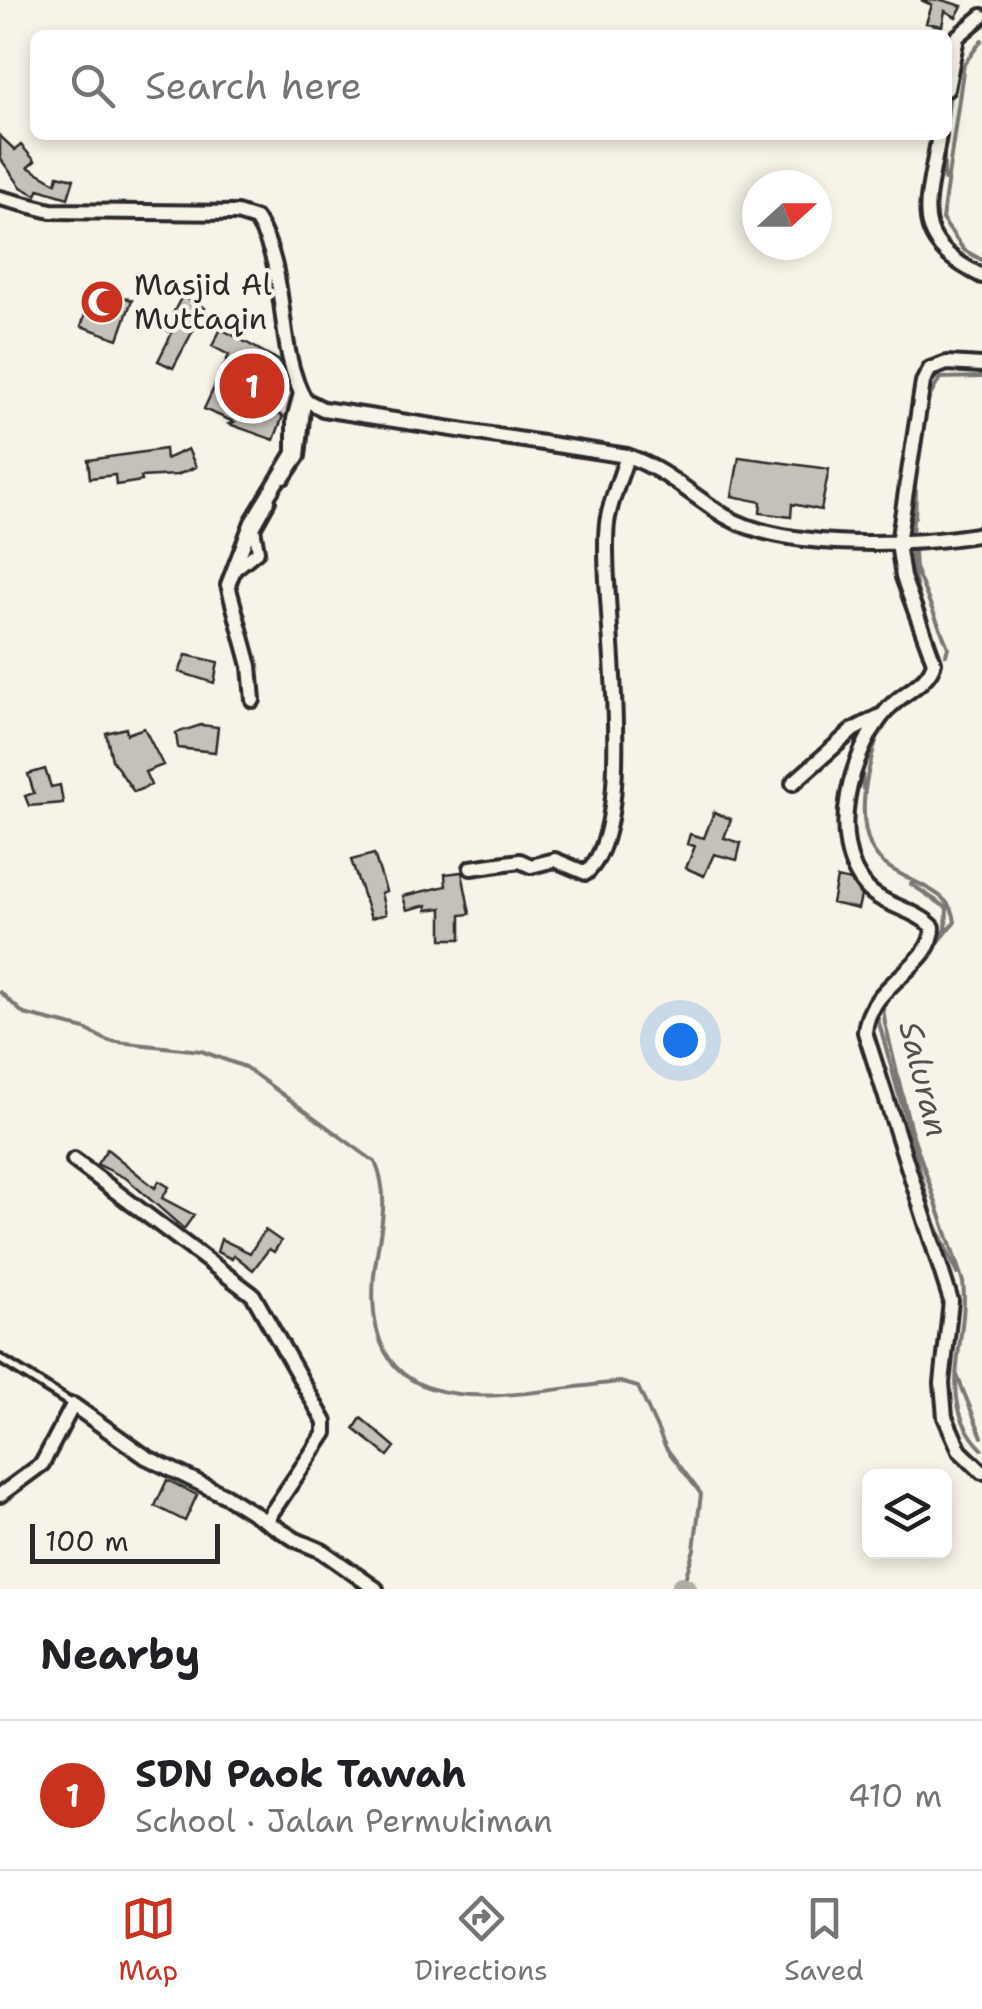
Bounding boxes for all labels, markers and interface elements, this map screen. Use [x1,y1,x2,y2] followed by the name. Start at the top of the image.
[30,30,952,140] search box
[65,58,120,113] icon: search
[145,60,362,111] text: Search here
[742,170,832,260] north arrow
[134,264,272,339] place label: Masjid Al Muttaqin
[79,279,125,325] mosque icon: Masjid Al Muttaqin
[220,348,284,424] pin: 1
[655,1015,706,1066] your location
[889,1017,960,1141] water label: Saluran
[862,1469,952,1559] map controls
[862,1469,952,1559] button: layers
[30,1519,220,1564] scale bar
[45,1522,129,1560] text: 100 m
[40,1626,200,1682] text: Nearby
[135,1748,467,1799] text: SDN Paok Tawah
[65,1774,80,1817] text: 1
[848,1774,942,1817] text: 410 m
[135,1799,553,1842] text: School · Jalan Permukiman
[118,1891,178,1989] tab: Map
[415,1891,548,1989] tab: Directions
[784,1891,864,1989] tab: Saved

